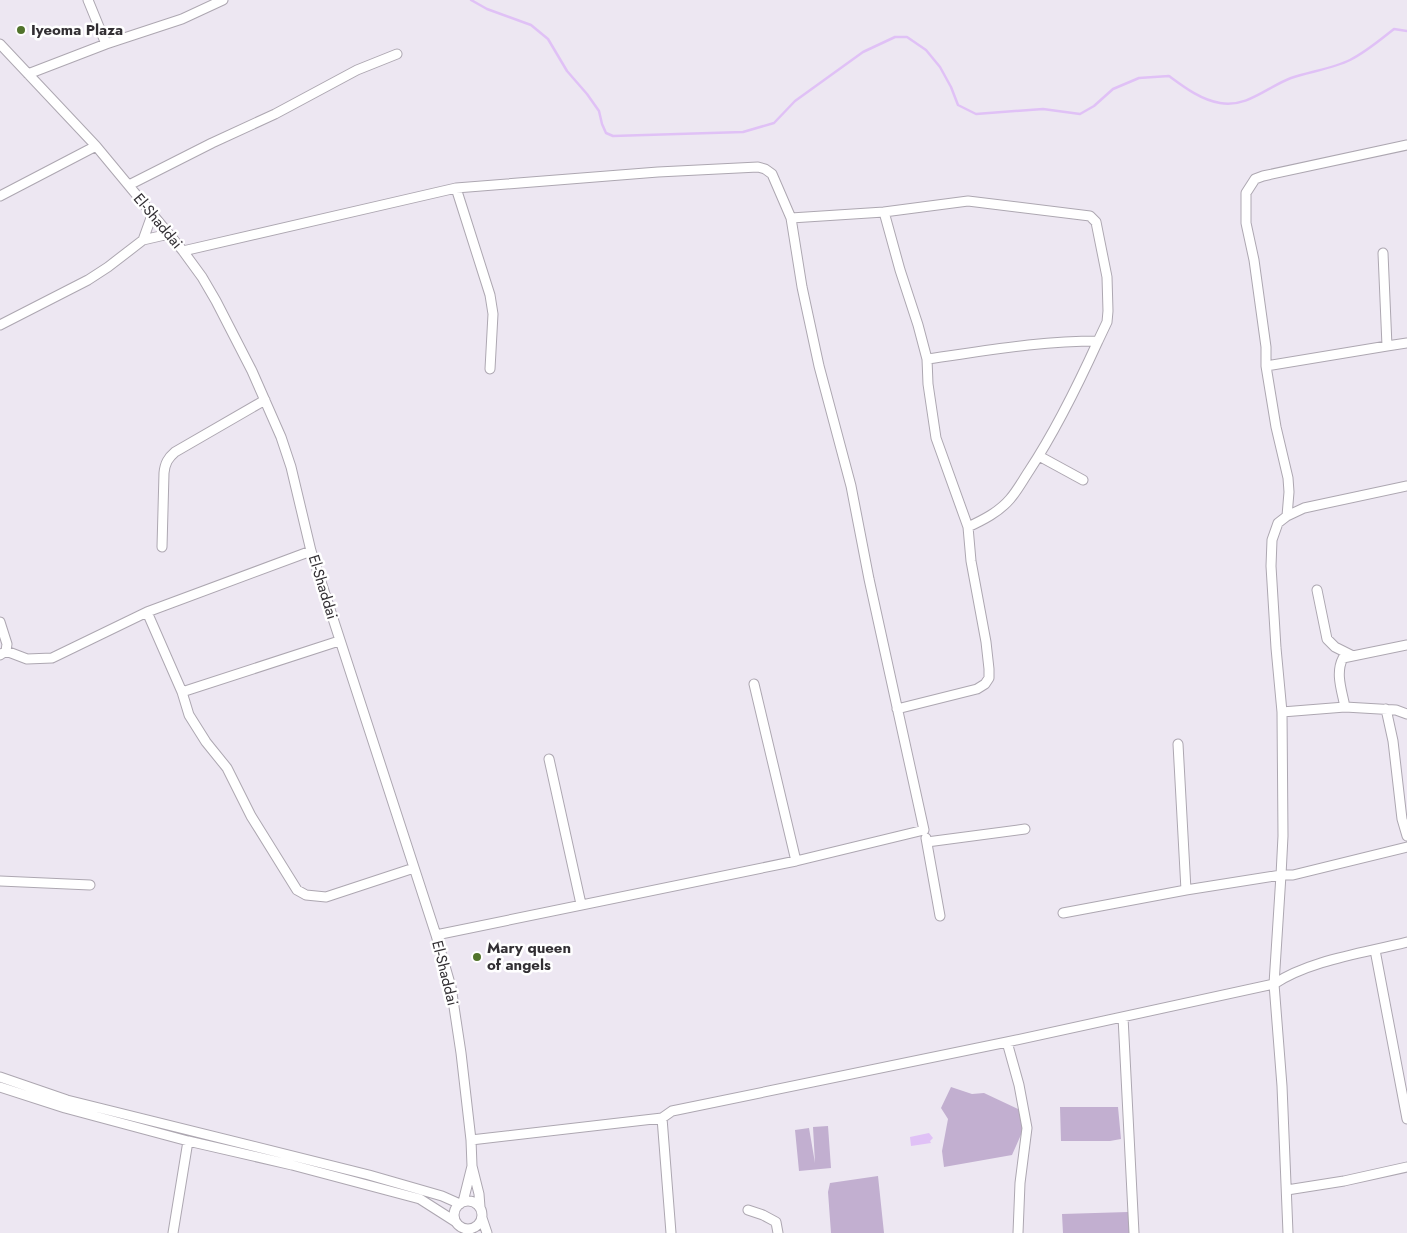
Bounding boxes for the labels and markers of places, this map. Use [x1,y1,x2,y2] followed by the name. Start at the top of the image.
[31,19,123,41] place label: Iyeoma Plaza
[15,24,27,36] marker: Iyeoma Plaza
[487,937,571,976] place label: Mary queen of angels
[471,951,483,963] marker: Mary queen of angels

